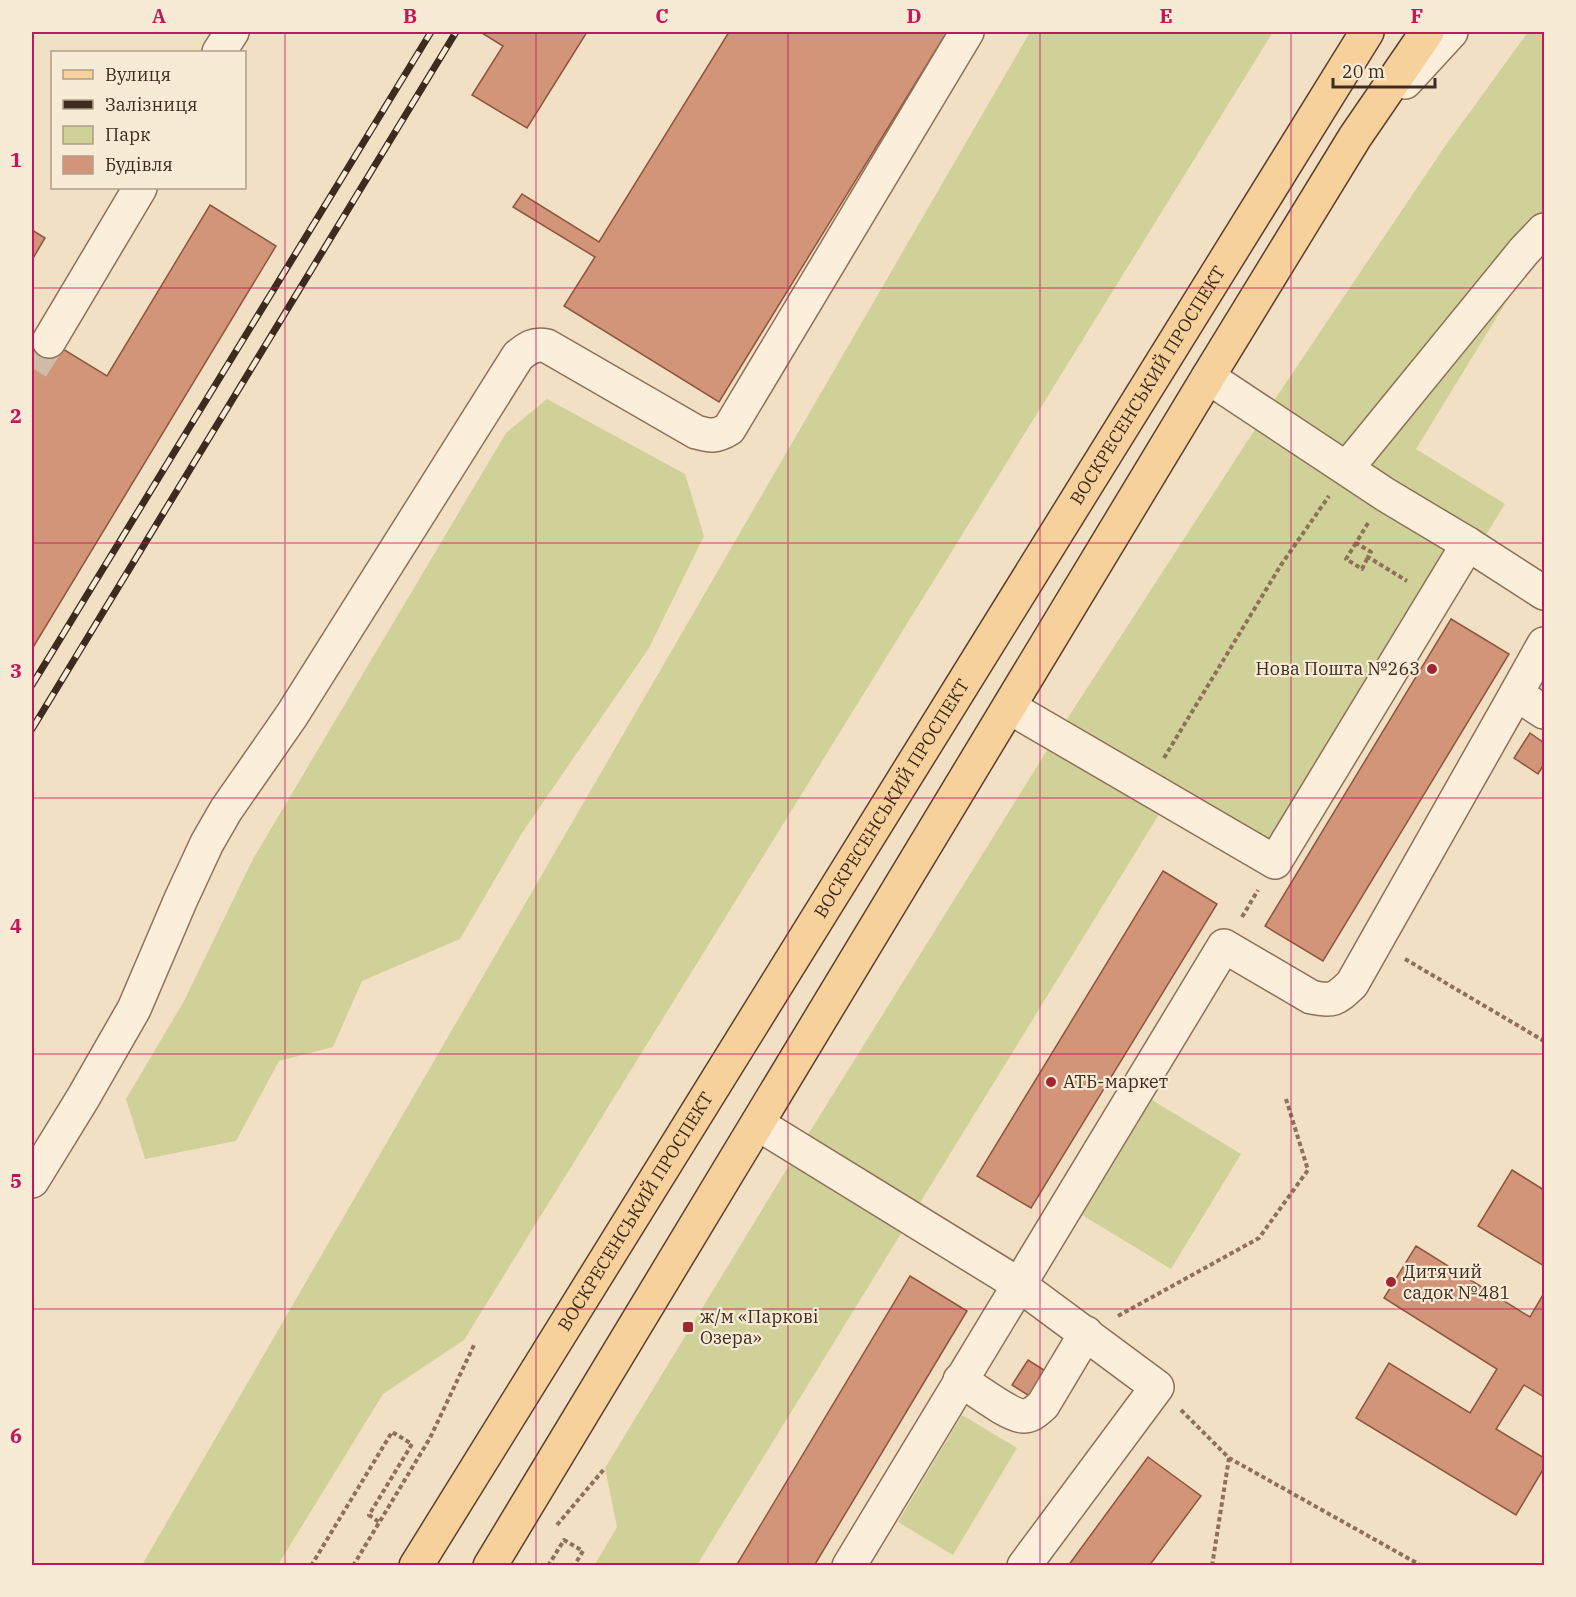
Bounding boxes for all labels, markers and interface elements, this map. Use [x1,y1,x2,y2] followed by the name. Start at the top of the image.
[152,2,166,29] text: A
[403,2,417,29] text: B
[655,2,669,29] text: C
[906,2,922,29] text: D
[1159,2,1173,29] text: E
[1411,2,1423,29] text: F
[51,51,246,189] legend
[1333,51,1435,89] scale bar
[1342,60,1385,83] text: 20 m
[105,63,171,86] text: Вулиця
[105,93,198,116] text: Залізниця
[105,123,151,146] text: Парк
[10,146,22,173] text: 1
[105,153,173,176] text: Будівля
[1065,261,1230,509] street label: ВОСКРЕСЕНСЬКИЙ ПРОСПЕКТ
[10,402,22,429] text: 2
[10,657,22,684] text: 3
[1256,657,1420,680] place label: Нова Пошта №263
[1425,662,1439,676] marker: Нова Пошта №263
[809,674,974,922] street label: ВОСКРЕСЕНСЬКИЙ ПРОСПЕКТ
[10,912,22,939] text: 4
[1063,1070,1168,1093] place label: АТБ-маркет
[1044,1075,1058,1089] marker: АТБ-маркет
[553,1087,718,1335] street label: ВОСКРЕСЕНСЬКИЙ ПРОСПЕКТ
[10,1167,22,1194] text: 5
[1403,1260,1510,1304] place label: Дитячий садок №481
[1384,1275,1398,1289] marker: Дитячий садок №481
[700,1305,819,1349] place label: ж/м «Паркові Озера»
[681,1320,695,1334] marker: ж/м «Паркові Озера»
[10,1422,22,1449] text: 6

